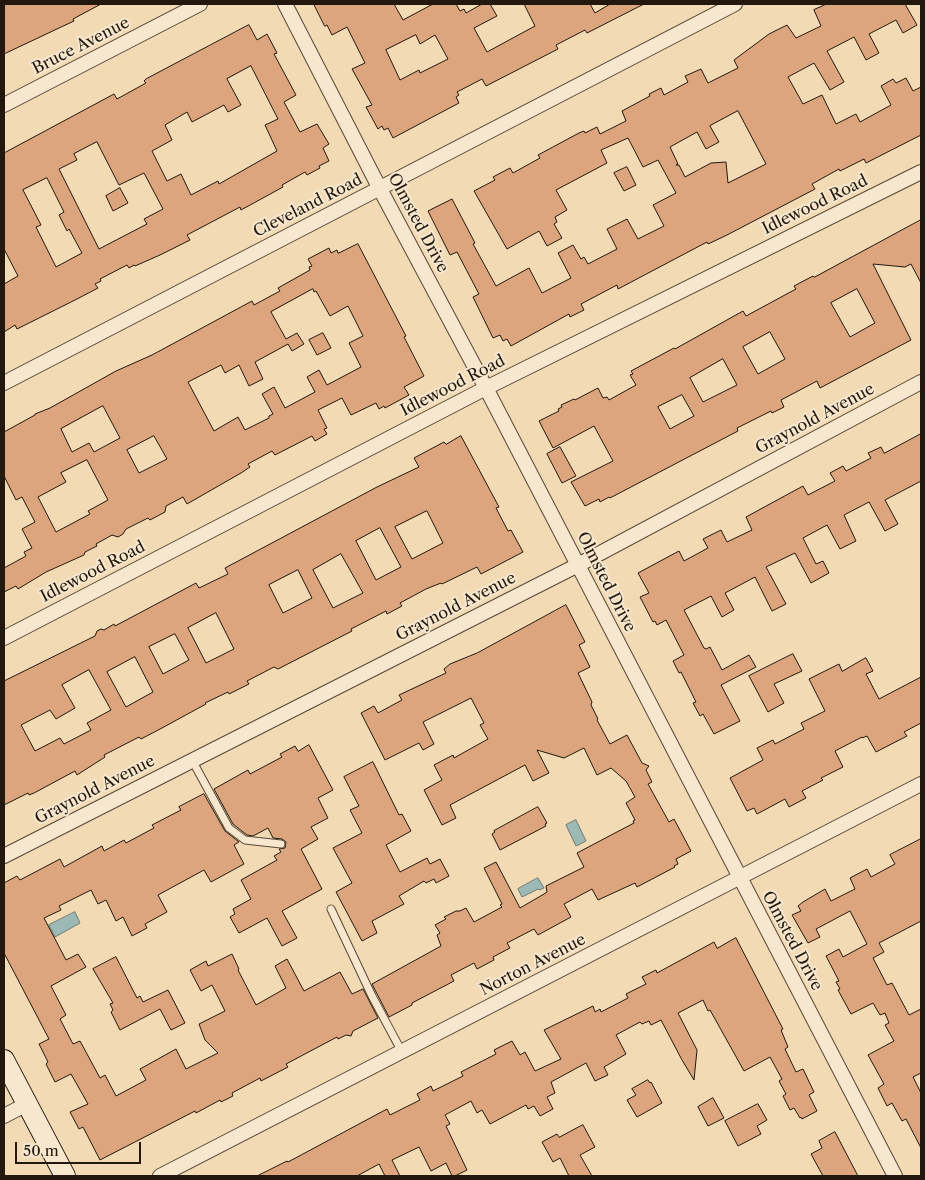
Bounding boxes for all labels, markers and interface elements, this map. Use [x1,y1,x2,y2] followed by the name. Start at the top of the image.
[29,13,133,79] street label: Bruce Avenue
[250,170,366,242] street label: Cleveland Road
[384,170,452,276] street label: Olmsted Drive
[759,171,871,239] street label: Idlewood Road
[397,351,509,421] street label: Idlewood Road
[752,380,878,458] street label: Graynold Avenue
[573,529,639,635] street label: Olmsted Drive
[37,537,149,607] street label: Idlewood Road
[393,568,519,646] street label: Graynold Avenue
[32,751,158,829] street label: Graynold Avenue
[758,888,826,994] street label: Olmsted Drive
[477,930,589,1000] street label: Norton Avenue
[18,1132,144,1164] scale bar
[23,1141,59,1160] text: 50 m

